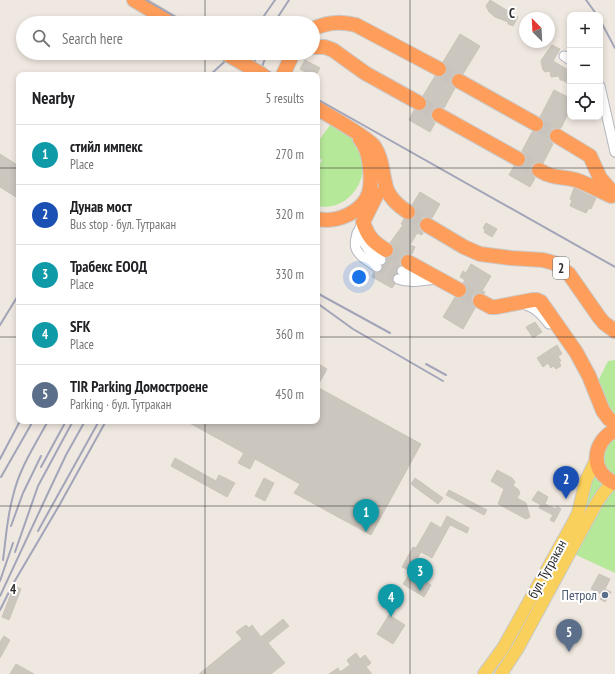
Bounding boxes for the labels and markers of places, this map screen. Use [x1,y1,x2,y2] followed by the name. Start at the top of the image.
[553,466,579,499] pin: 2
[353,499,379,532] pin: 1
[407,558,433,591] pin: 3
[378,584,404,617] pin: 4
[562,586,597,604] place label: Петрол
[600,590,610,600] marker: Петрол
[556,619,582,652] pin: 5

